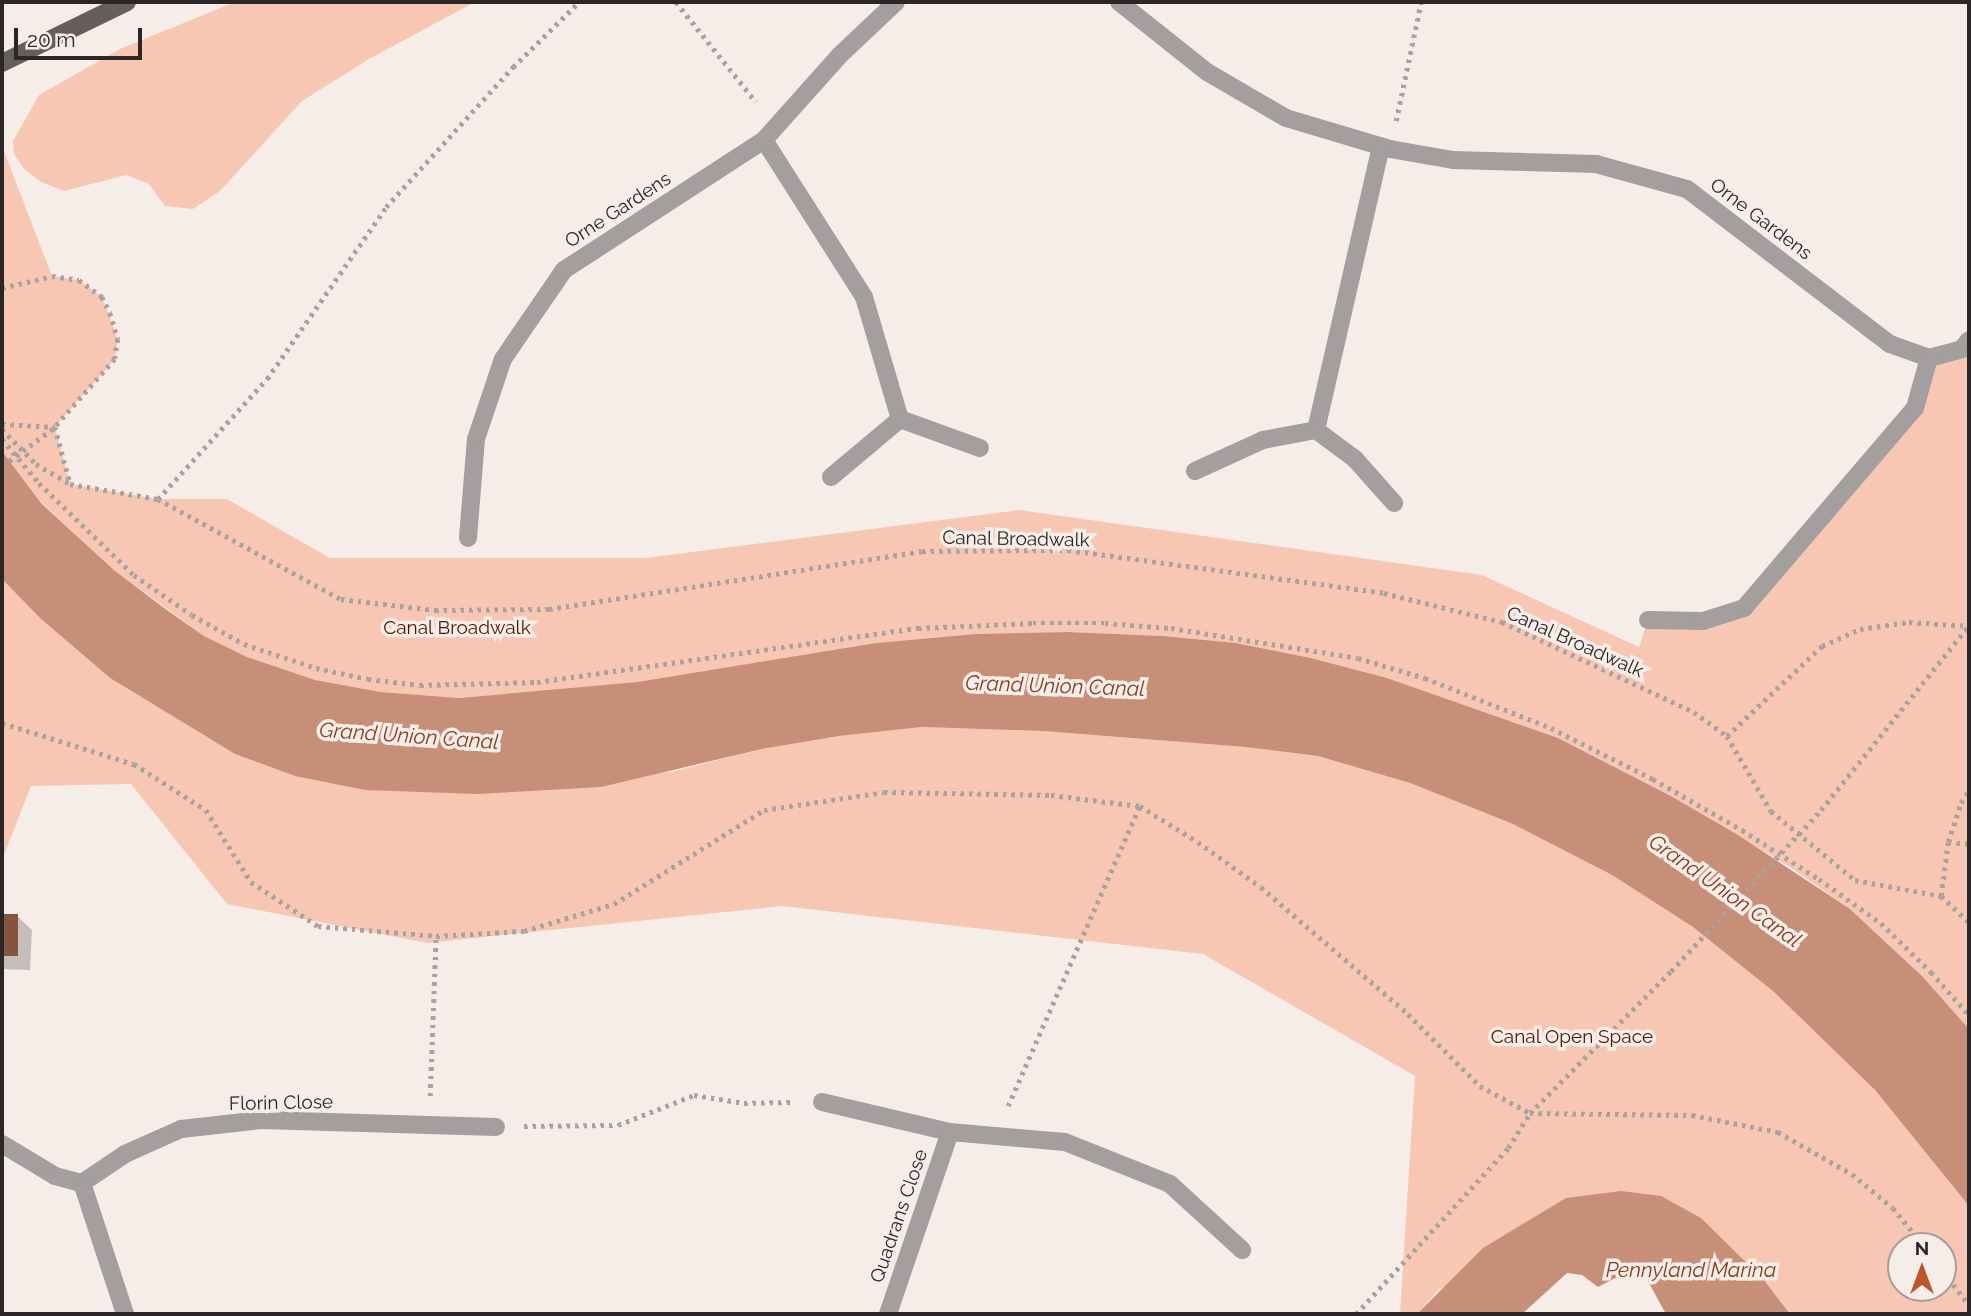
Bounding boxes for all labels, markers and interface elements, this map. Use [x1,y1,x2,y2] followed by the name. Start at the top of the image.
[18,14,145,58] scale bar
[27,27,75,52] text: 20 m
[561,167,675,253] street label: Orne Gardens
[1706,173,1816,265] street label: Orne Gardens
[942,526,1090,552] street label: Canal Broadwalk
[1503,601,1647,683] street label: Canal Broadwalk
[383,617,531,639] park label: Canal Broadwalk
[965,670,1145,702] water label: Grand Union Canal
[318,717,500,755] water label: Grand Union Canal
[1644,829,1806,953] water label: Grand Union Canal
[1491,1026,1653,1048] park label: Canal Open Space
[229,1091,333,1115] street label: Florin Close
[865,1146,933,1286] street label: Quadrans Close
[1887,1232,1957,1302] north arrow
[1915,1237,1929,1259] text: N
[1606,1257,1776,1283] water label: Pennyland Marina

